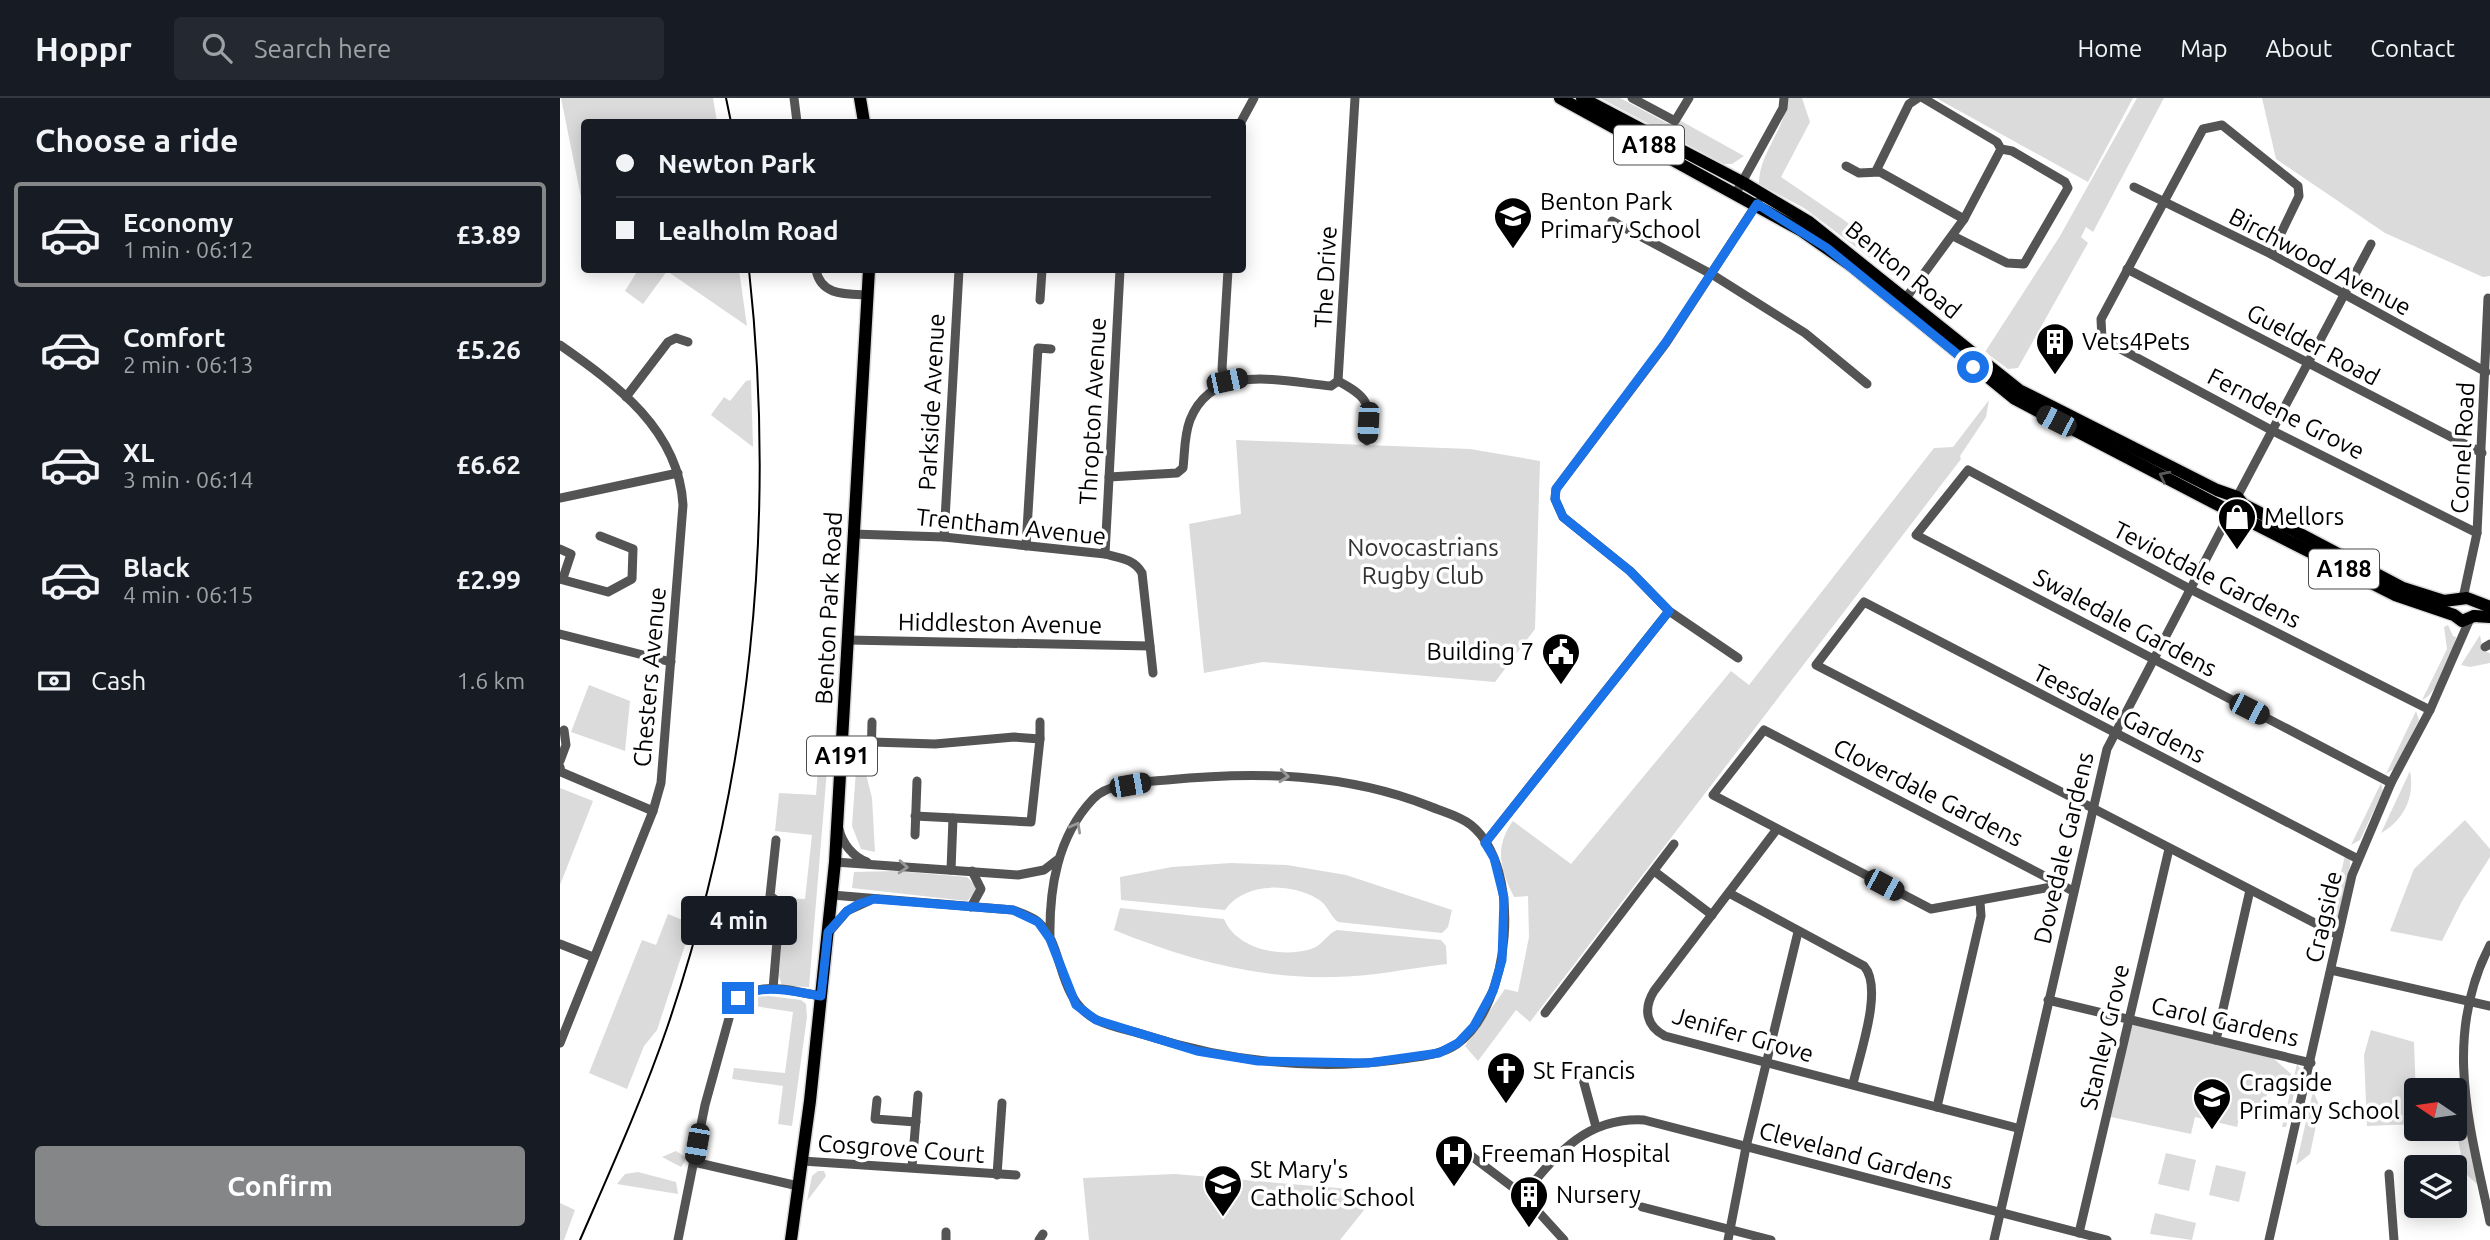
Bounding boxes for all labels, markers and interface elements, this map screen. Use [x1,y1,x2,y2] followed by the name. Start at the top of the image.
[174,17,664,80] search box
[198,29,236,67] icon: search
[35,30,132,67] text: Hoppr
[254,34,391,63] text: Search here
[2077,35,2142,62] text: Home
[2180,35,2227,62] text: Map
[2265,35,2332,62] text: About
[2370,35,2455,62] text: Contact
[35,122,238,158] text: Choose a ride
[1614,126,1684,164] road number: A188
[658,149,816,178] text: Newton Park
[1540,188,1701,243] place label: Benton Park Primary School
[1492,195,1534,250] school or university icon: Benton Park Primary School
[2225,202,2416,321] street label: Birchwood Avenue
[39,203,102,266] icon: car
[123,208,233,237] text: Economy
[1840,215,1966,324] street label: Benton Road
[658,216,838,245] text: Lealholm Road
[456,220,521,249] text: £3.89
[1309,225,1342,329] street label: The Drive
[123,237,254,262] text: 1 min · 06:12
[2242,298,2384,391] street label: Guelder Road
[913,313,950,491] street label: Parkside Avenue
[1074,317,1111,505] street label: Thropton Avenue
[39,318,102,381] icon: car
[2034,321,2076,376] building icon: Vets4Pets
[123,323,226,352] text: Comfort
[2082,328,2190,355] place label: Vets4Pets
[456,335,521,364] text: £5.26
[1957,351,1989,383] route start
[123,352,254,377] text: 2 min · 06:13
[2203,362,2369,465] street label: Ferndene Grove
[1205,366,1250,396] car
[2446,381,2479,515] street label: Cornel Road
[1357,401,1380,445] car
[2033,402,2080,440] car
[39,433,102,496] icon: car
[123,438,154,467] text: XL
[456,450,521,479] text: £6.62
[123,467,254,492] text: 3 min · 06:14
[2158,471,2171,485] one-way arrow
[2216,496,2258,551] shop icon: Mellors
[915,503,1107,550] street label: Trentham Avenue
[2264,503,2344,530] place label: Mellors
[810,511,847,705] street label: Benton Park Road
[2109,516,2305,633] street label: Teviotdale Gardens
[1347,534,1499,589] park label: Novocastrians Rugby Club
[39,548,102,611] icon: car
[2309,550,2379,589] road number: A188
[123,553,190,582] text: Black
[2029,563,2221,682] street label: Swaledale Gardens
[456,565,521,594] text: £2.99
[123,582,254,607] text: 4 min · 06:15
[628,586,671,768] street label: Chesters Avenue
[898,608,1102,639] street label: Hiddleston Avenue
[1540,631,1582,686] public building icon: Building 7
[1427,638,1534,665] place label: Building 7
[2029,659,2210,769] street label: Teesdale Gardens
[35,662,73,700] icon: cash
[91,666,146,695] text: Cash
[457,668,525,693] text: 1.6 km
[2226,690,2273,728] car
[1829,733,2028,852] street label: Cloverdale Gardens
[807,736,877,776] road number: A191
[2028,749,2099,946] street label: Dovedale Gardens
[1278,768,1289,783] one-way arrow
[1108,771,1153,799] car
[1068,822,1081,834] one-way arrow
[898,859,909,874] one-way arrow
[1861,866,1908,904] car
[2300,868,2347,965] street label: Cragside
[680,897,796,946] callout: 4 min
[710,908,768,933] text: 4 min
[2075,962,2134,1112] street label: Stanley Grove
[722,982,754,1014] route end
[2149,991,2302,1052] street label: Carol Gardens
[1670,1001,1817,1068] street label: Jenifer Grove
[1485,1050,1527,1105] church icon: St Francis
[1533,1057,1635,1084] place label: St Francis
[2239,1069,2400,1124] place label: Cragside Primary School
[2191,1076,2233,1131] school or university icon: Cragside Primary School
[2404,1078,2468,1141] north arrow
[2404,1078,2467,1218] map controls
[1756,1117,1956,1194] street label: Cleveland Gardens
[684,1121,711,1167] car
[817,1129,986,1168] street label: Cosgrove Court
[1433,1133,1475,1188] hospital icon: Freeman Hospital
[1481,1140,1670,1167] place label: Freeman Hospital
[35,1146,525,1226] button: Confirm
[2404,1155,2467,1218] button: layers
[1250,1156,1415,1211] place label: St Mary's Catholic School
[1202,1163,1244,1218] school or university icon: St Mary's Catholic School
[1508,1174,1550,1229] building icon: Nursery
[1556,1181,1641,1208] place label: Nursery

